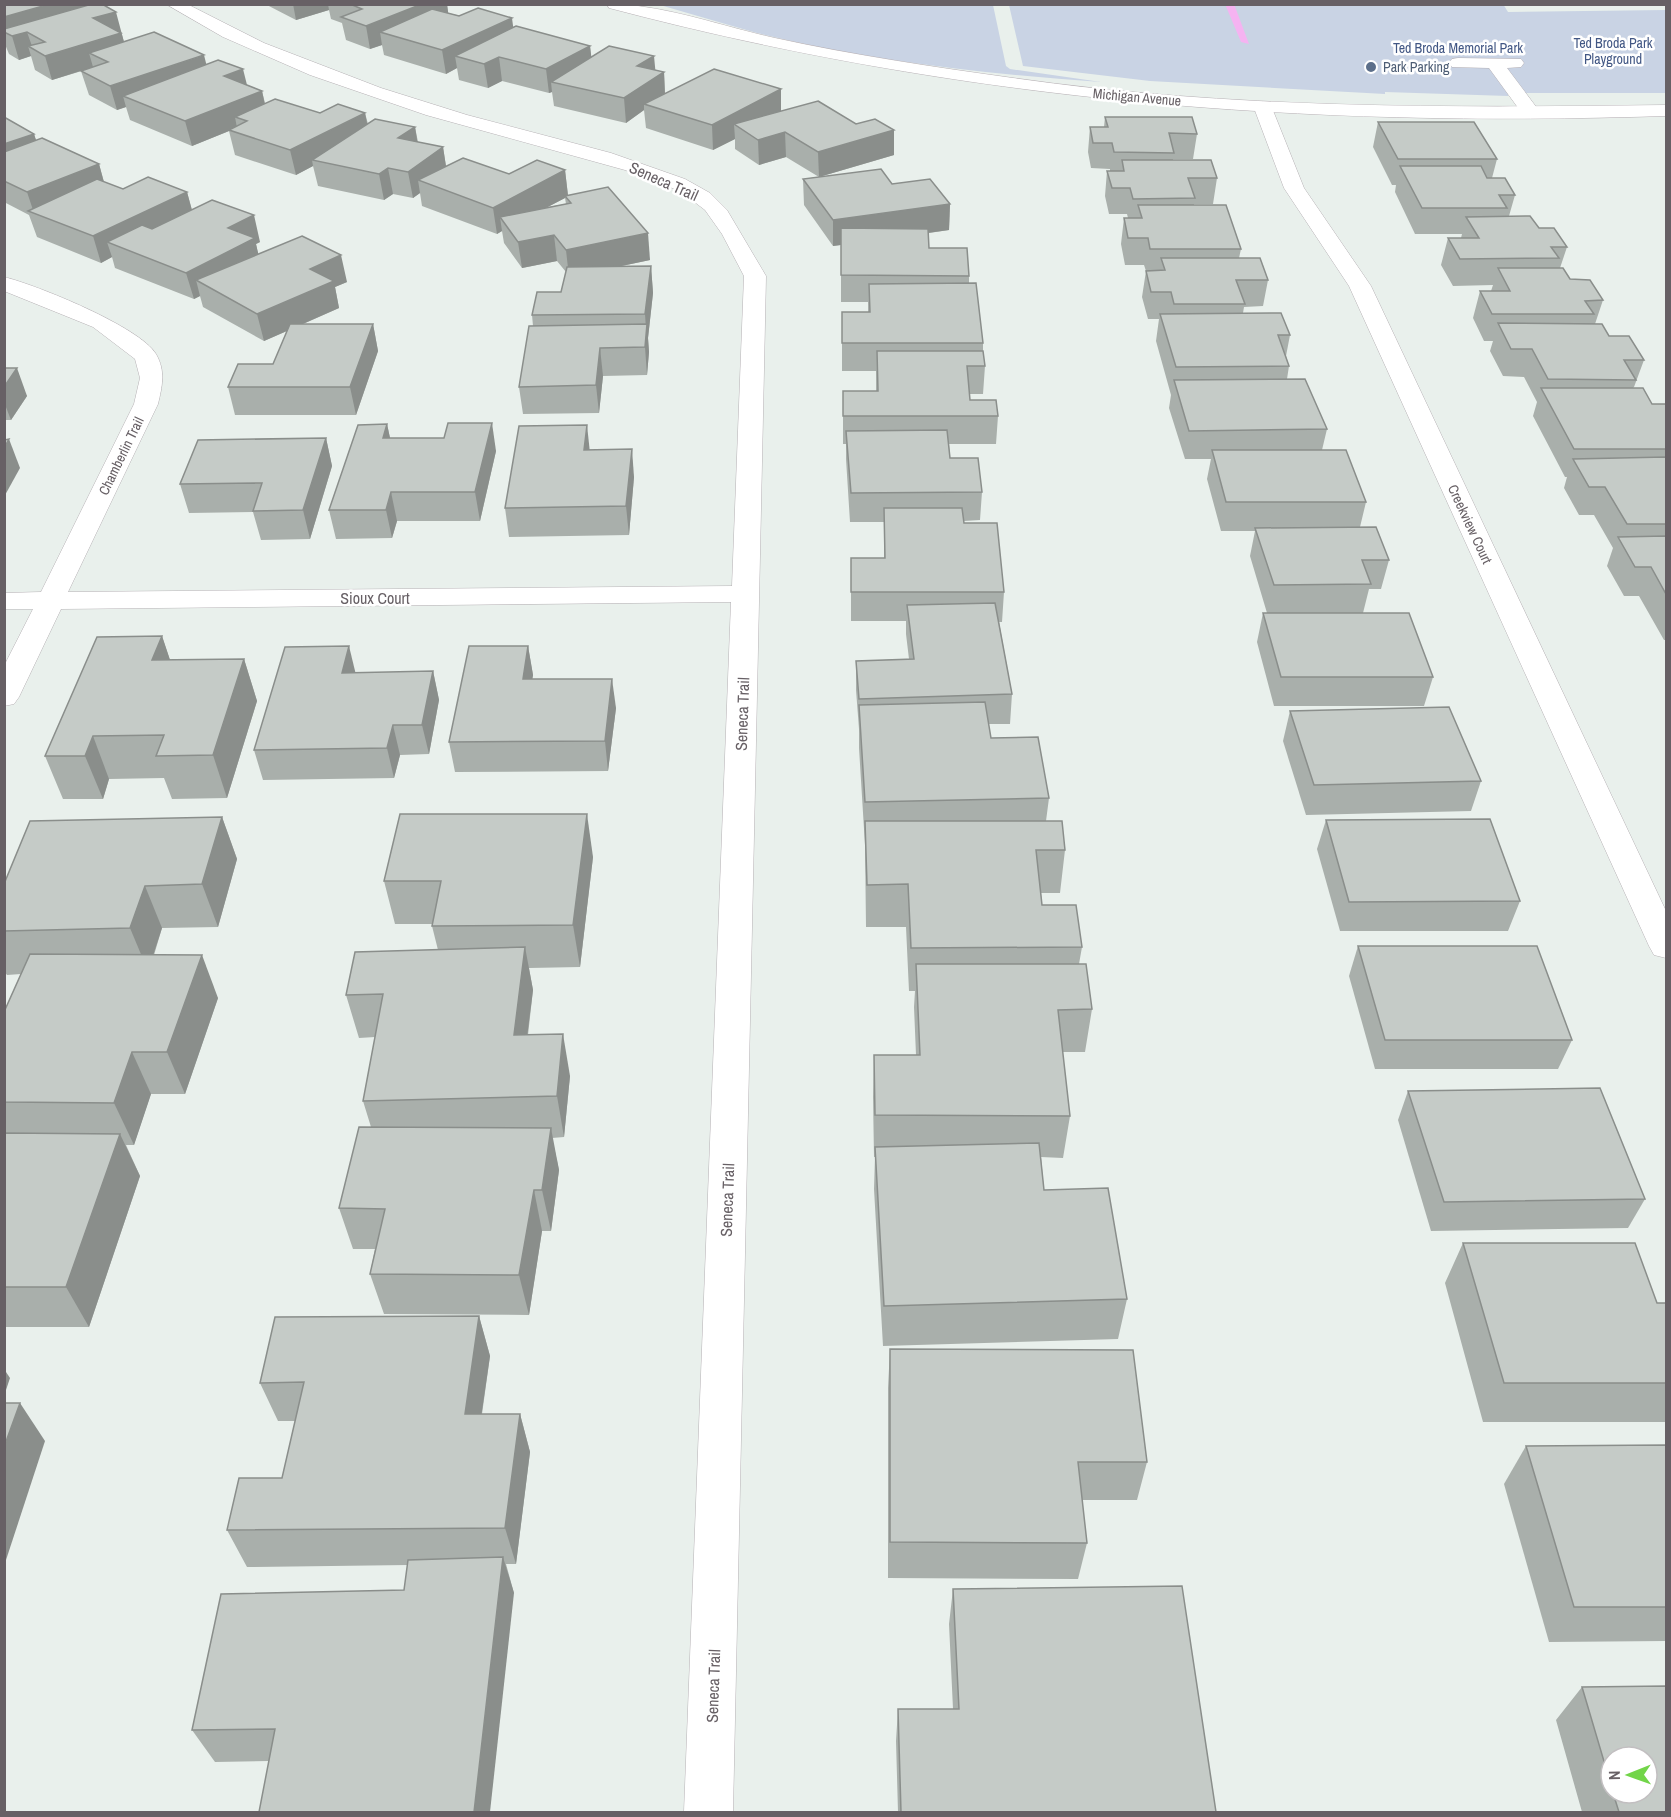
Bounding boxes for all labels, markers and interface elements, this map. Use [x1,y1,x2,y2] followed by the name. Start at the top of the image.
[1573,34,1653,68] park label: Ted Broda Park Playground
[1393,39,1523,57] park label: Ted Broda Memorial Park
[1383,58,1450,76] place label: Park Parking
[1364,60,1378,74] marker: Park Parking
[1092,84,1182,110] street label: Michigan Avenue
[626,156,702,206] street label: Seneca Trail
[94,414,148,498] street label: Chamberlin Trail
[1444,481,1496,567] street label: Creekview Court
[340,587,410,609] street label: Sioux Court
[730,677,754,751] street label: Seneca Trail
[715,1163,739,1237] street label: Seneca Trail
[701,1649,725,1723] street label: Seneca Trail
[1599,1745,1659,1805] north arrow
[1603,1770,1625,1780] text: N

